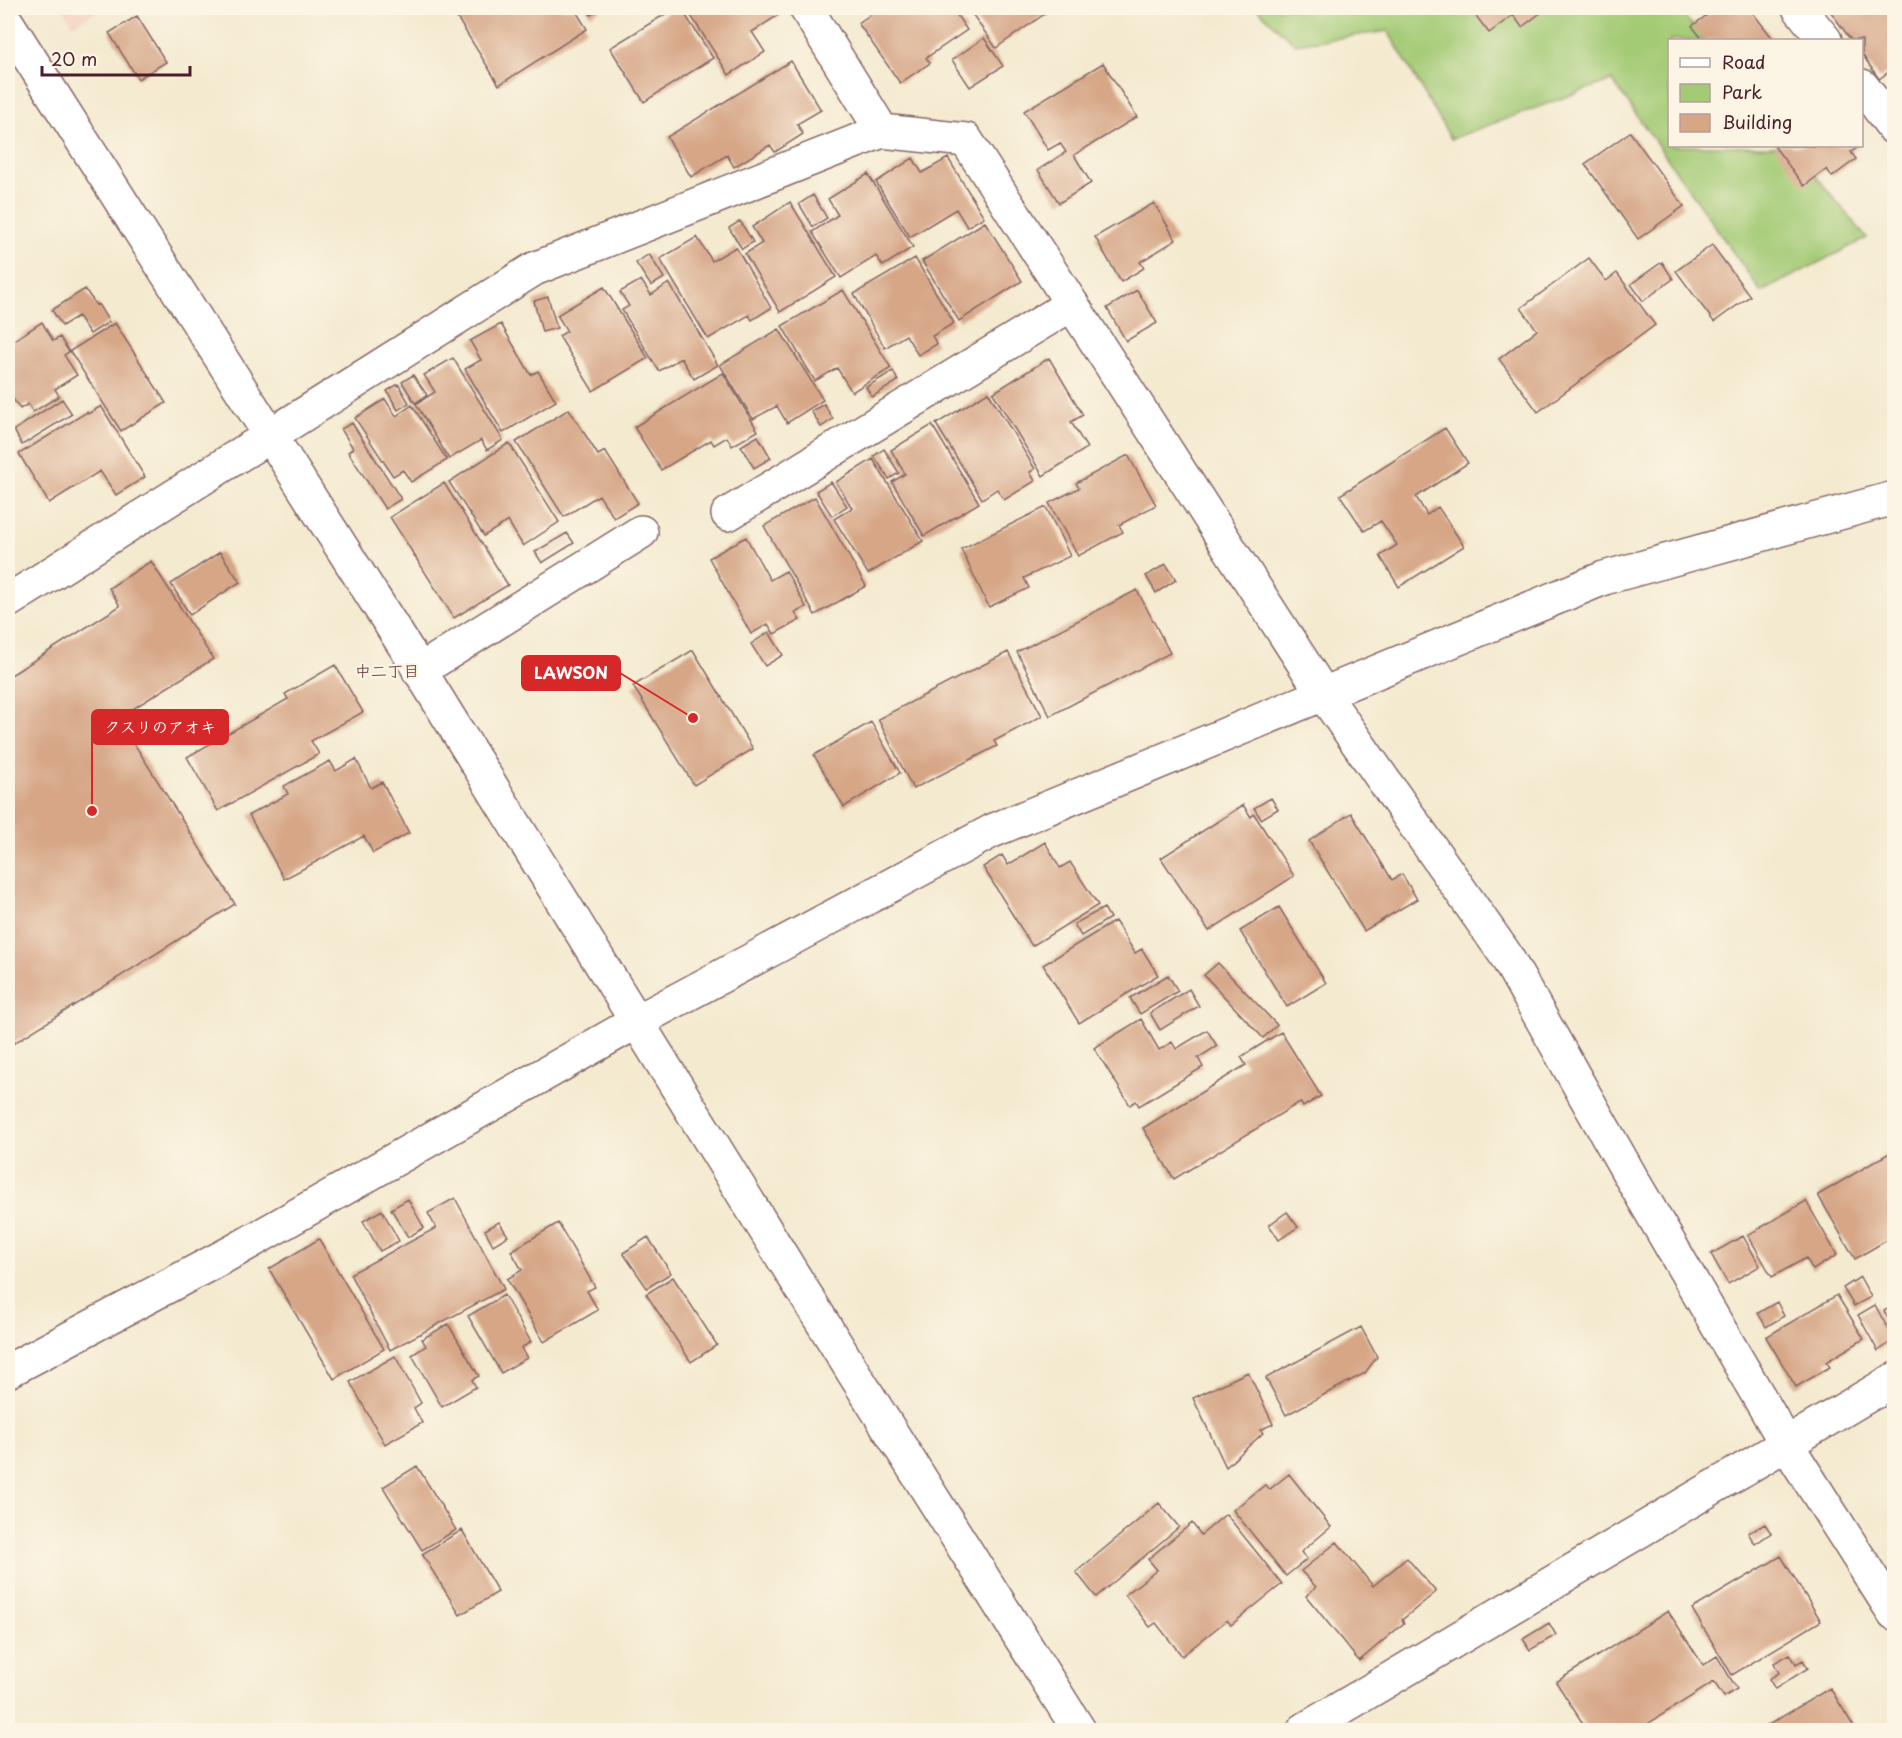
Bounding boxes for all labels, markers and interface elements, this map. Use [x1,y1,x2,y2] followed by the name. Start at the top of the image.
[42,39,190,77] scale bar
[1668,39,1863,147] legend
[51,45,97,72] text: 20 m
[1722,48,1766,75] text: Road
[1722,78,1762,105] text: Park
[1722,108,1792,135] text: Building
[522,656,620,690] callout: LAWSON
[355,658,419,682] district label: 中二丁目
[534,660,608,684] text: LAWSON
[92,710,228,744] callout: クスリのアオキ
[104,714,216,738] text: クスリのアオキ

